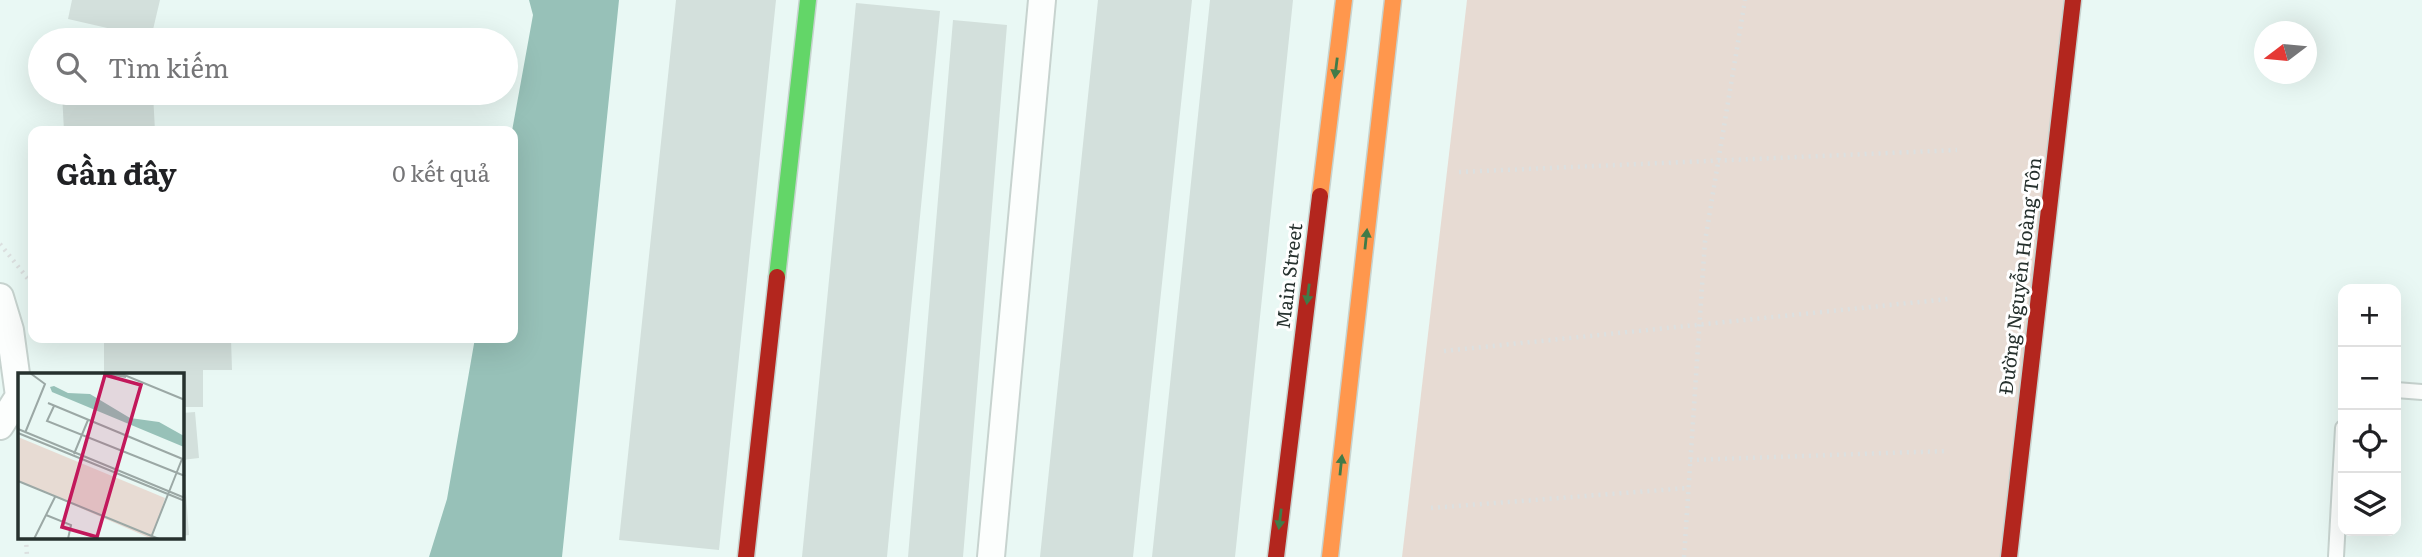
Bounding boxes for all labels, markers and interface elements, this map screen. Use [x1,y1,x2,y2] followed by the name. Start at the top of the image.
[2254,21,2317,84] north arrow
[28,28,518,105] search box
[108,47,229,86] text: Tìm kiếm
[52,48,90,86] icon: search
[1330,57,1341,79] one-way arrow
[56,150,177,194] text: Gần đây
[392,155,490,189] text: 0 kết quả
[1991,155,2047,396] street label: Đường Nguyễn Hoàng Tôn
[1268,221,1308,330] street label: Main Street
[1361,228,1372,250] one-way arrow
[1303,283,1314,305] one-way arrow
[2338,284,2401,536] map controls
[2338,284,2401,347] button: +
[2338,347,2401,410] button: −
[18,373,184,540] inset map
[2338,410,2401,473] button: locate
[1335,454,1346,476] one-way arrow
[2338,473,2401,536] button: layers
[1275,509,1286,531] one-way arrow

